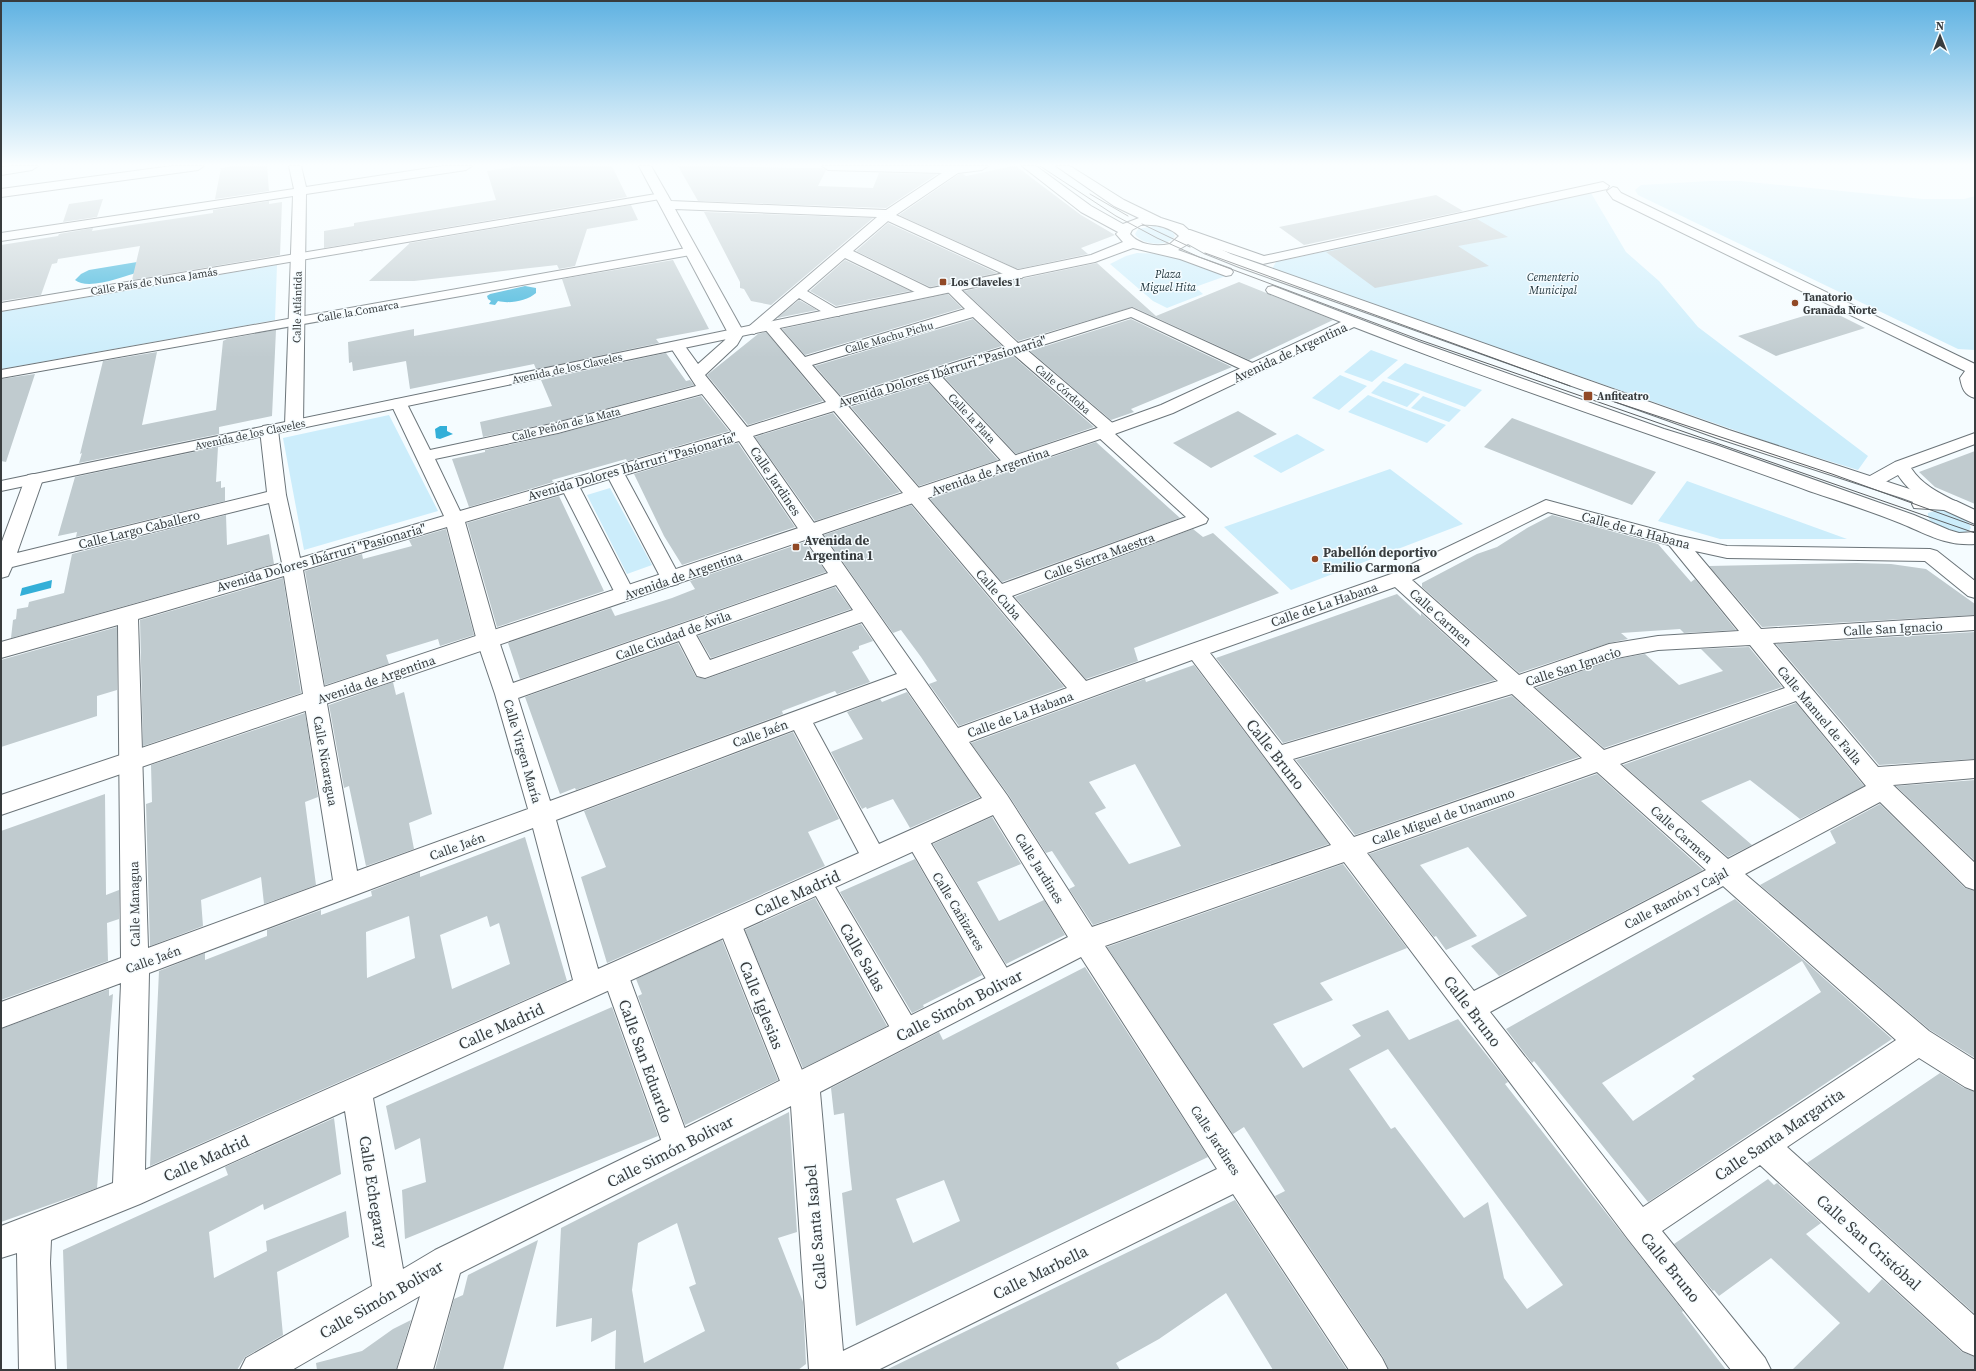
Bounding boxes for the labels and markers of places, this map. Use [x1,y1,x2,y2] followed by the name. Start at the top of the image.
[951,275,1021,290] place label: Los Claveles 1
[938,277,948,287] marker: Los Claveles 1
[1803,290,1877,318] place label: Tanatorio Granada Norte
[1790,298,1800,308] marker: Tanatorio Granada Norte
[1597,389,1649,404] place label: Anfiteatro
[1582,390,1594,402] marker: Anfiteatro
[804,532,874,564] place label: Avenida de Argentina 1
[791,542,801,552] marker: Avenida de Argentina 1
[1323,544,1437,576] place label: Pabellón deportivo Emilio Carmona
[1310,554,1320,564] marker: Pabellón deportivo Emilio Carmona

